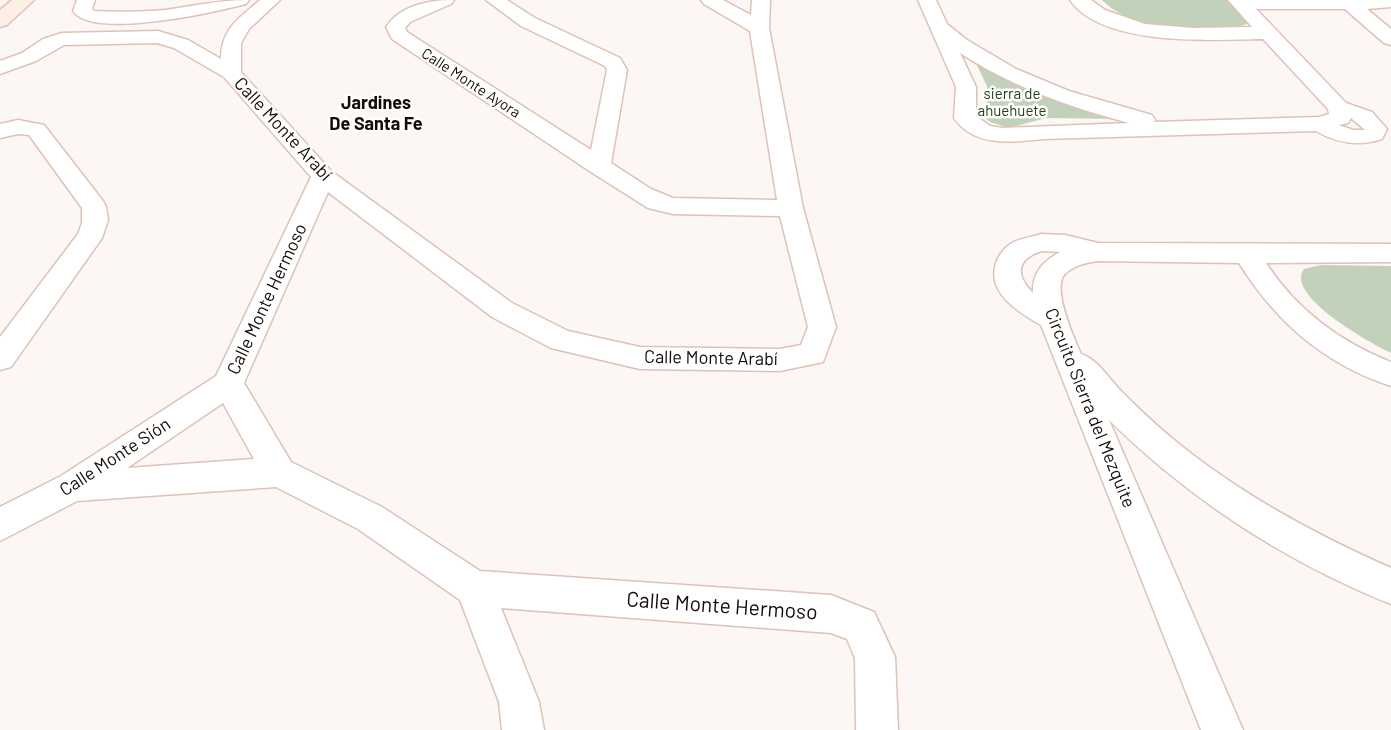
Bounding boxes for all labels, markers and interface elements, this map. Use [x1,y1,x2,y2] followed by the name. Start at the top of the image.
[419,43,524,121] street label: Calle Monte Ayora
[230,72,337,185] street label: Calle Monte Arabí
[977,84,1047,119] park label: sierra de ahuehuete
[329,91,423,134] district label: Jardines De Santa Fe
[221,219,311,378] street label: Calle Monte Hermoso
[1041,305,1141,511] street label: Circuito Sierra del Mezquite
[644,345,778,369] street label: Calle Monte Arabí
[55,412,174,500] street label: Calle Monte Sión
[626,585,819,624] street label: Calle Monte Hermoso

